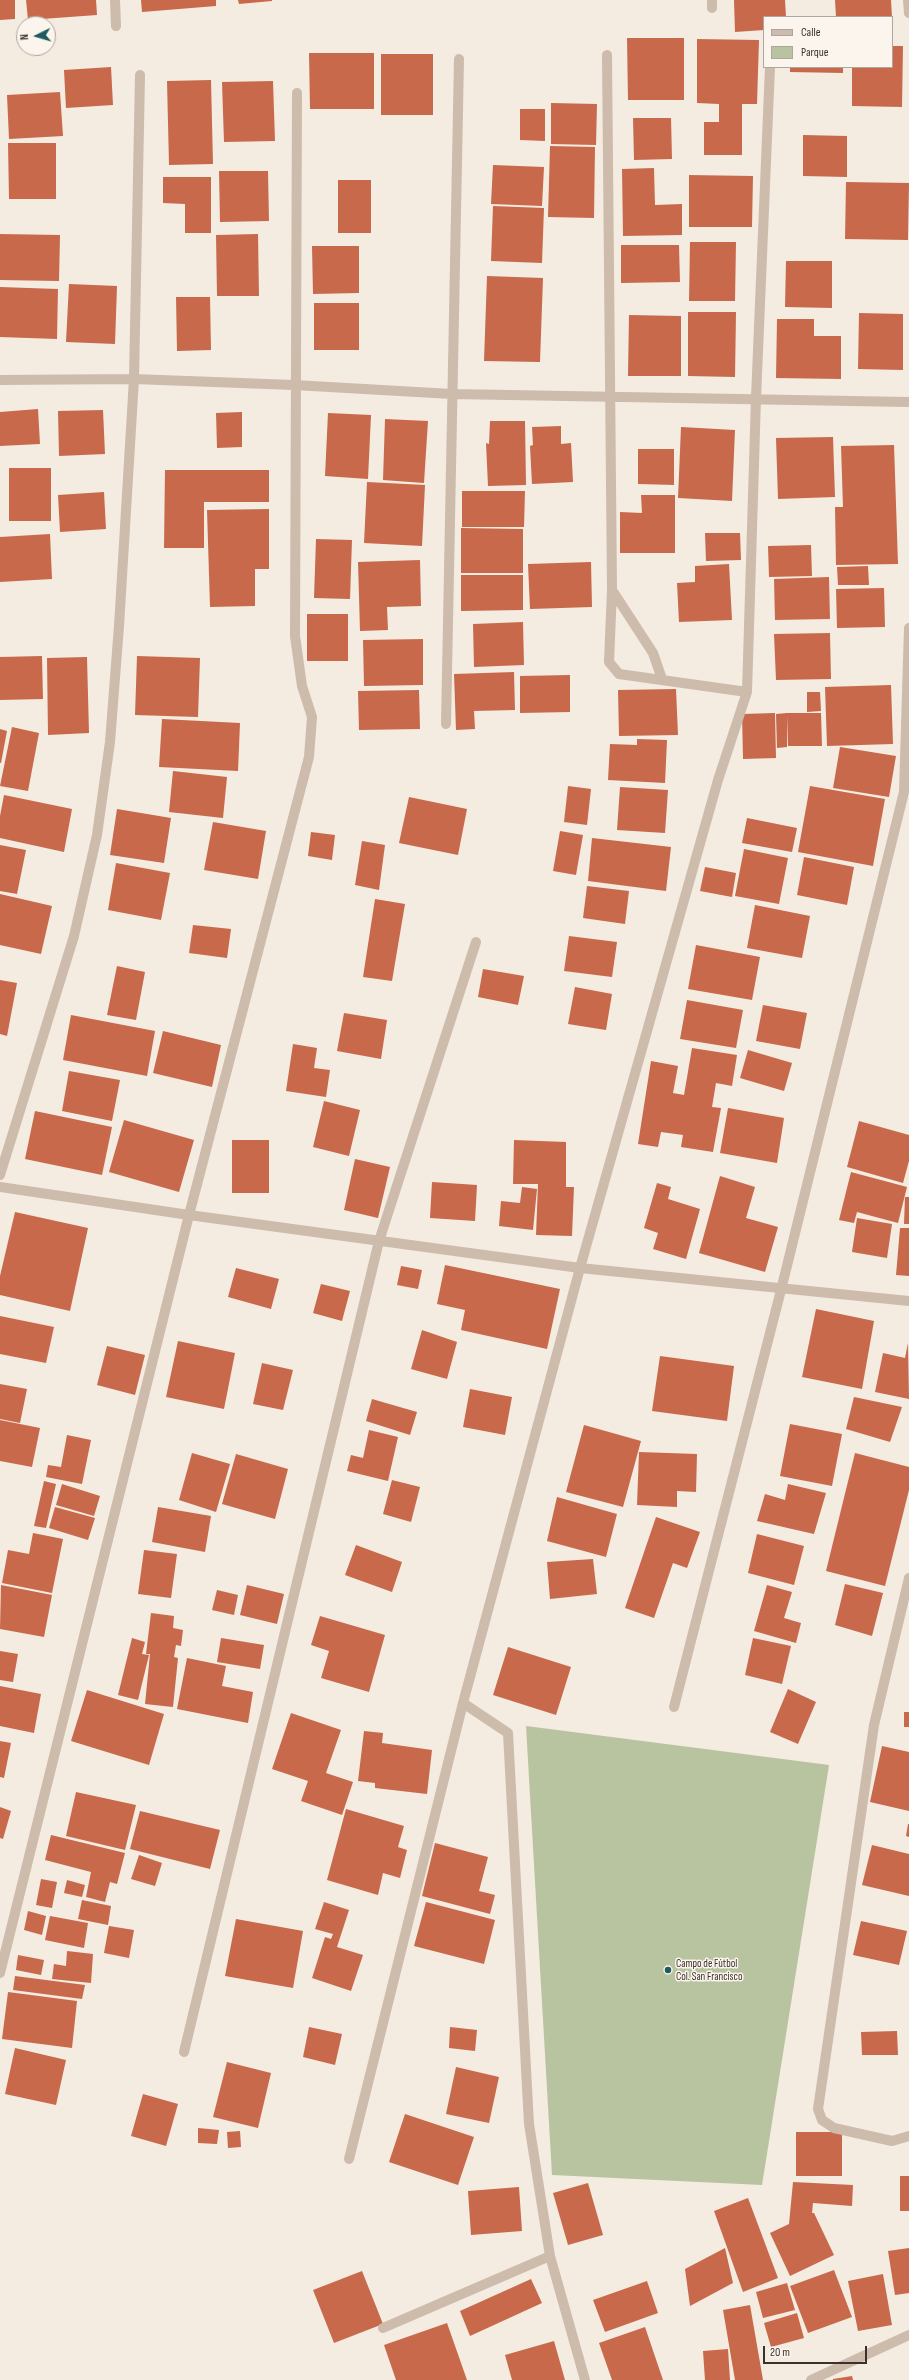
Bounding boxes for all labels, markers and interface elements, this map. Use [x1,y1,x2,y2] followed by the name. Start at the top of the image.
[16,16,56,56] north arrow
[763,16,893,68] legend
[801,25,821,40] text: Calle
[18,34,31,40] text: N
[801,45,829,60] text: Parque
[676,1957,742,1983] place label: Campo de Fútbol Col. San Francisco
[663,1965,673,1975] marker: Campo de Fútbol Col. San Francisco
[765,2338,869,2364] scale bar
[770,2345,790,2360] text: 20 m

